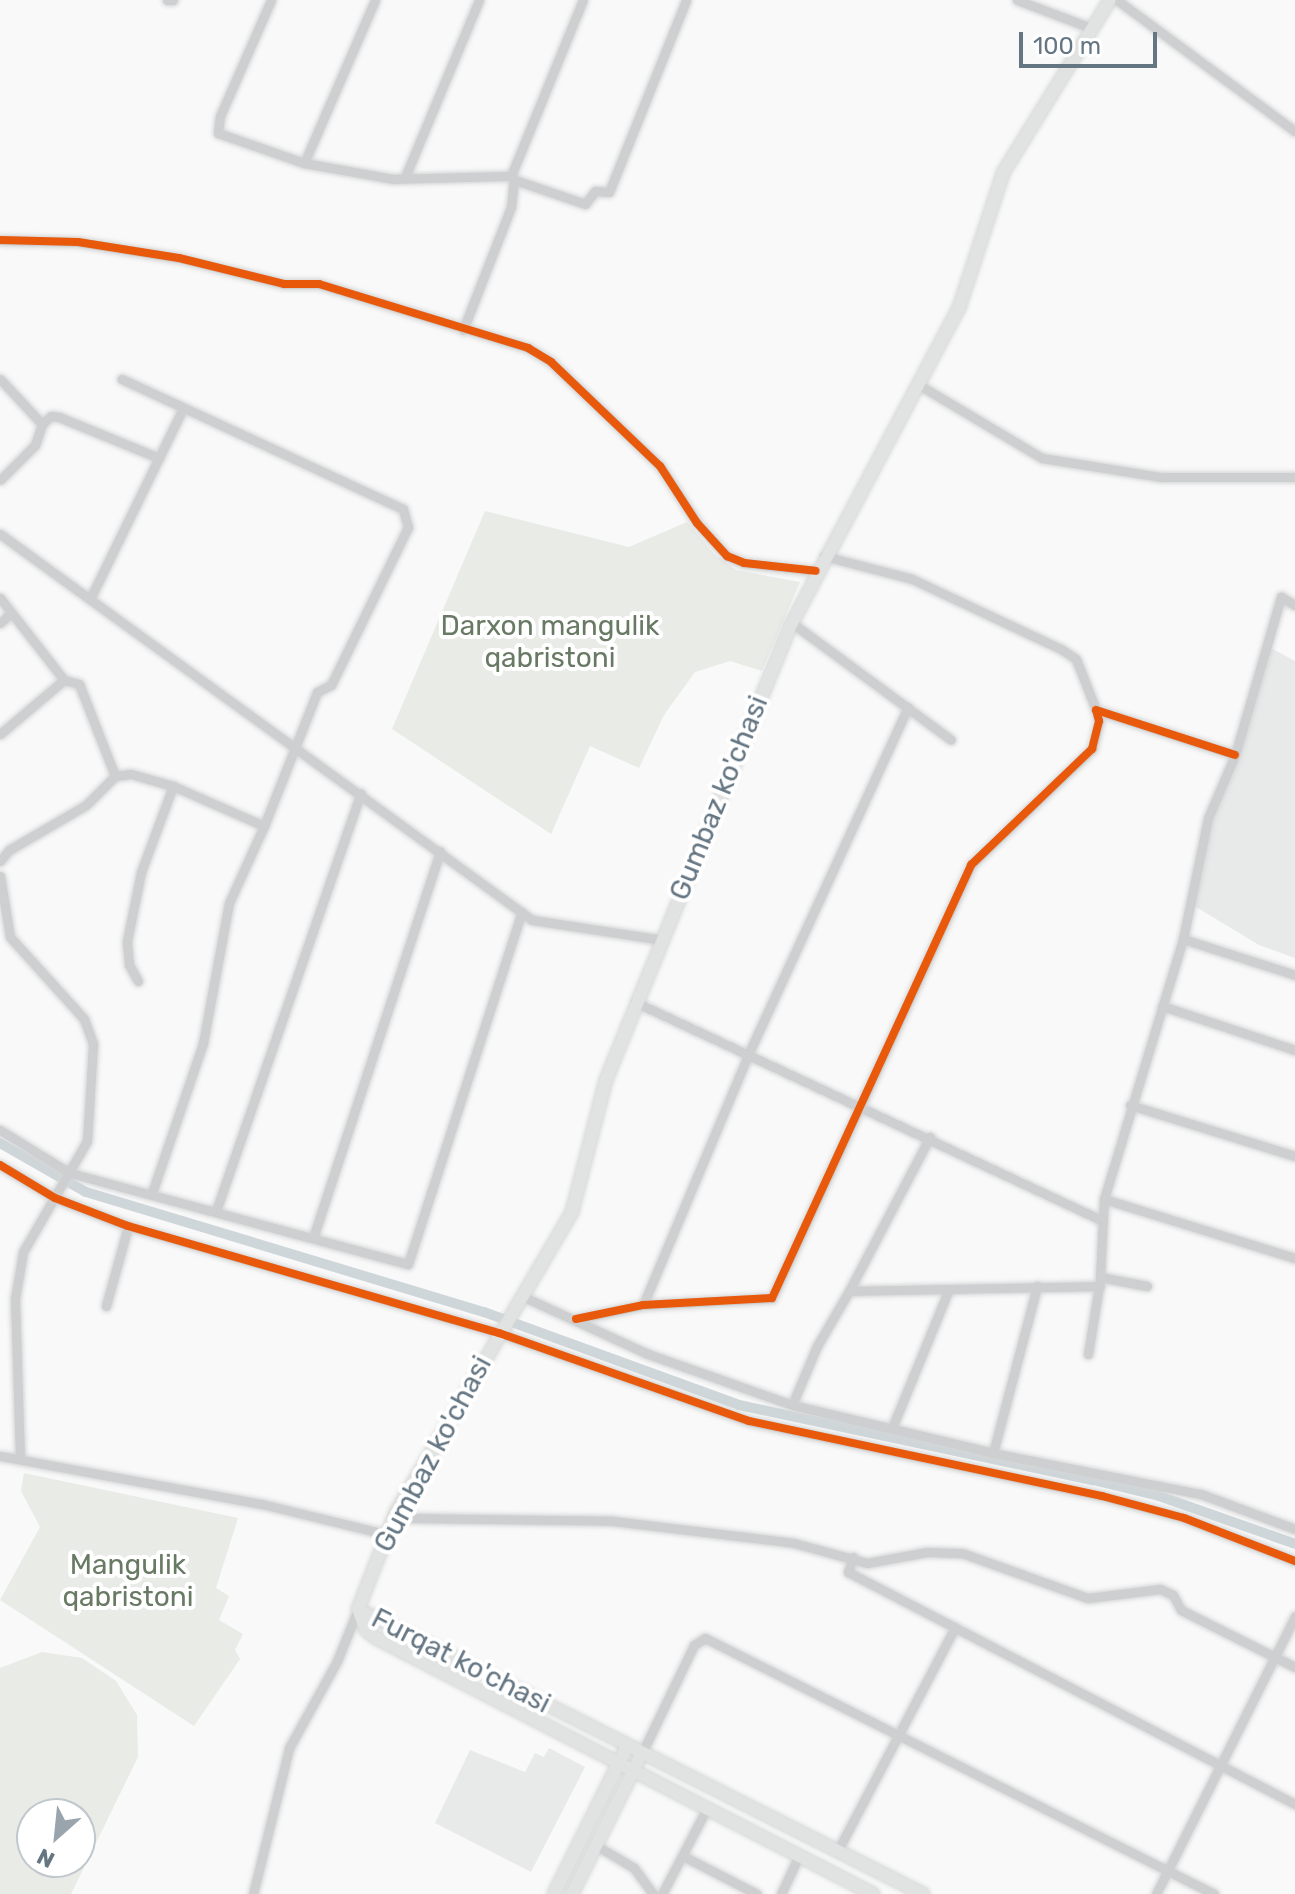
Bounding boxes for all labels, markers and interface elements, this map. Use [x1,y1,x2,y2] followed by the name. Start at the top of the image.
[1023,16,1161,66] scale bar
[1033,32,1101,60] text: 100 m
[441,609,659,675] park label: Darxon mangulik qabristoni
[663,691,775,905] street label: Gumbaz ko'chasi
[367,1350,499,1558] street label: Gumbaz ko'chasi
[62,1548,194,1614] park label: Mangulik qabristoni
[366,1601,556,1721] street label: Furqat ko'chasi
[16,1798,96,1878] north arrow
[33,1842,59,1874] text: N

